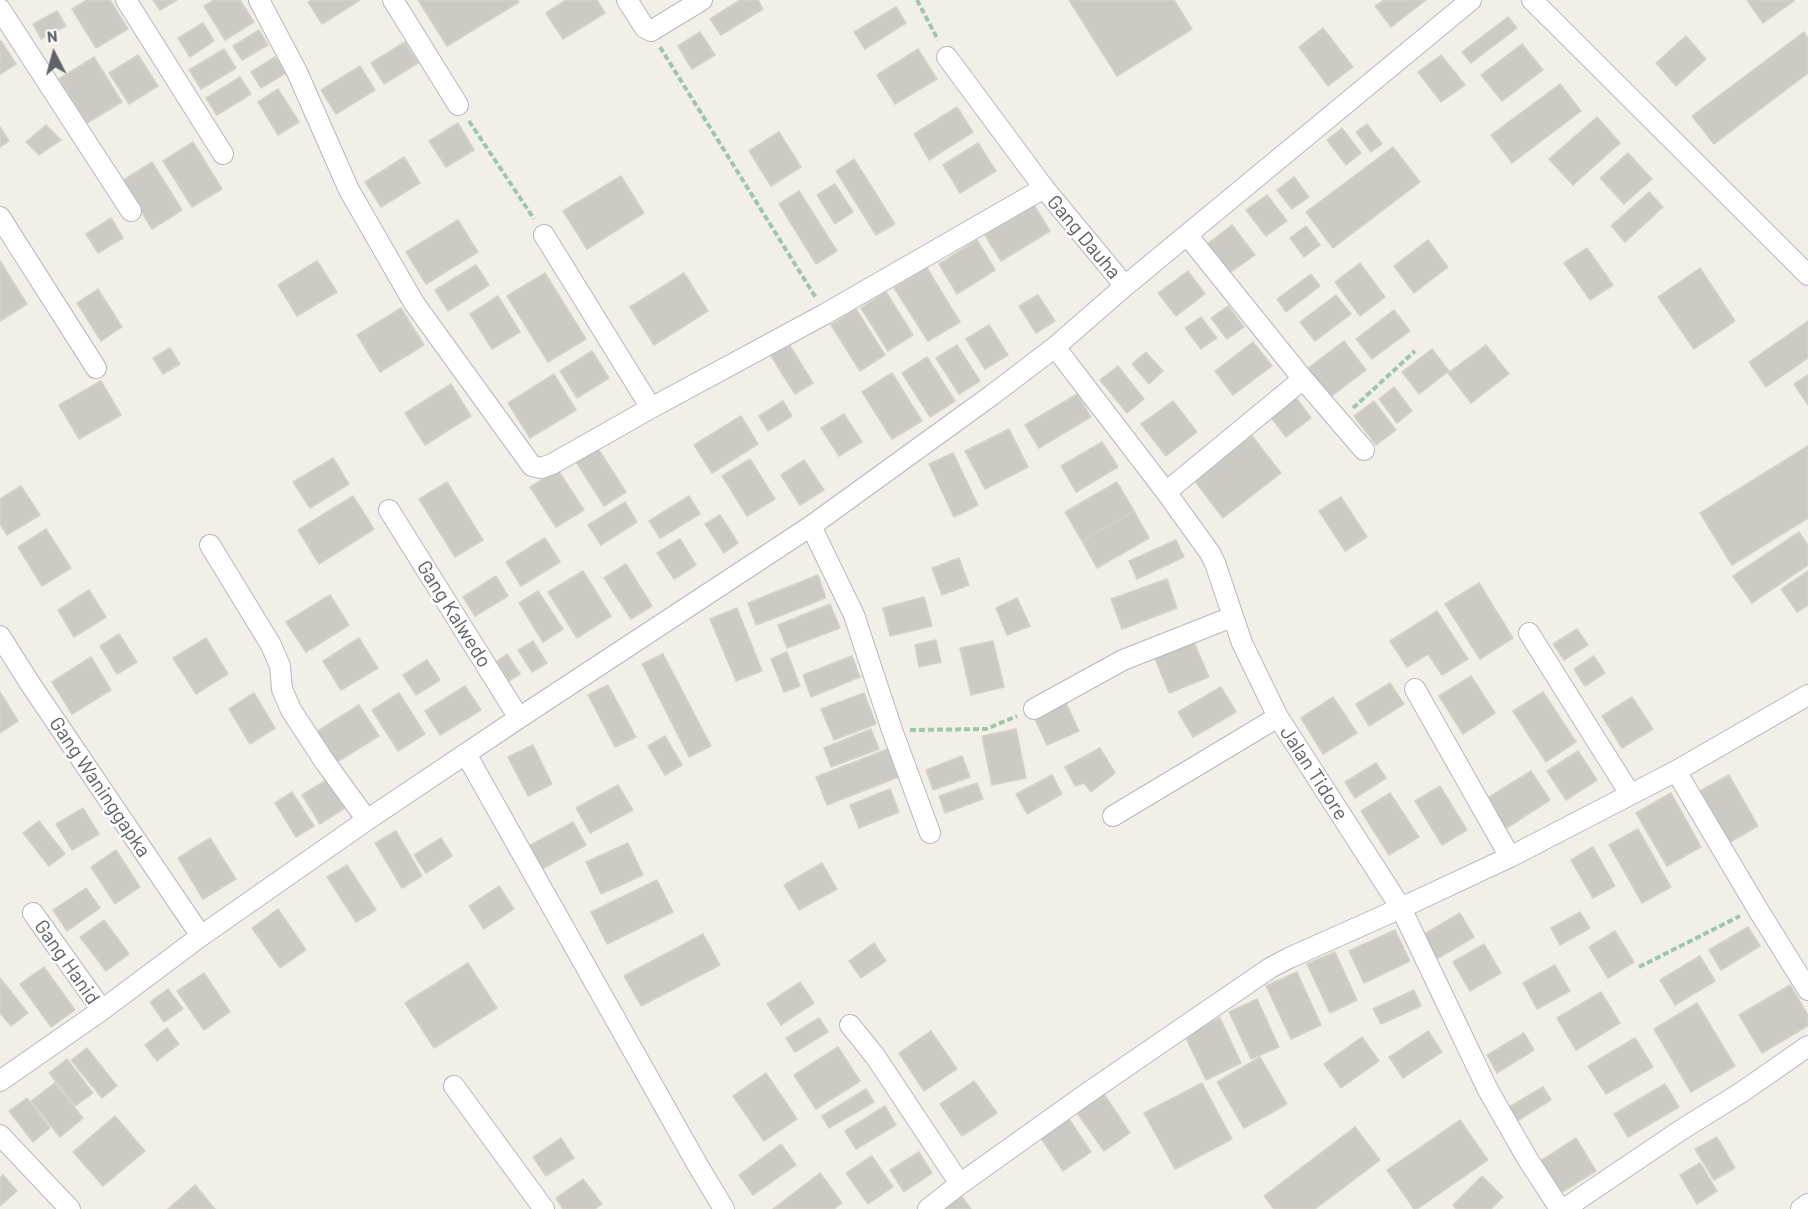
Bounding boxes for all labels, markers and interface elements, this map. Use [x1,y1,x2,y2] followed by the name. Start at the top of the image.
[24,24,84,84] north arrow
[46,26,58,46] text: N
[1042,190,1126,284] street label: Gang Dauha
[412,556,496,672] street label: Gang Kalwedo
[44,712,156,862] street label: Gang Waninggapka
[1275,722,1353,824] street label: Jalan Tidore
[29,915,105,1009] street label: Gang Hanid

